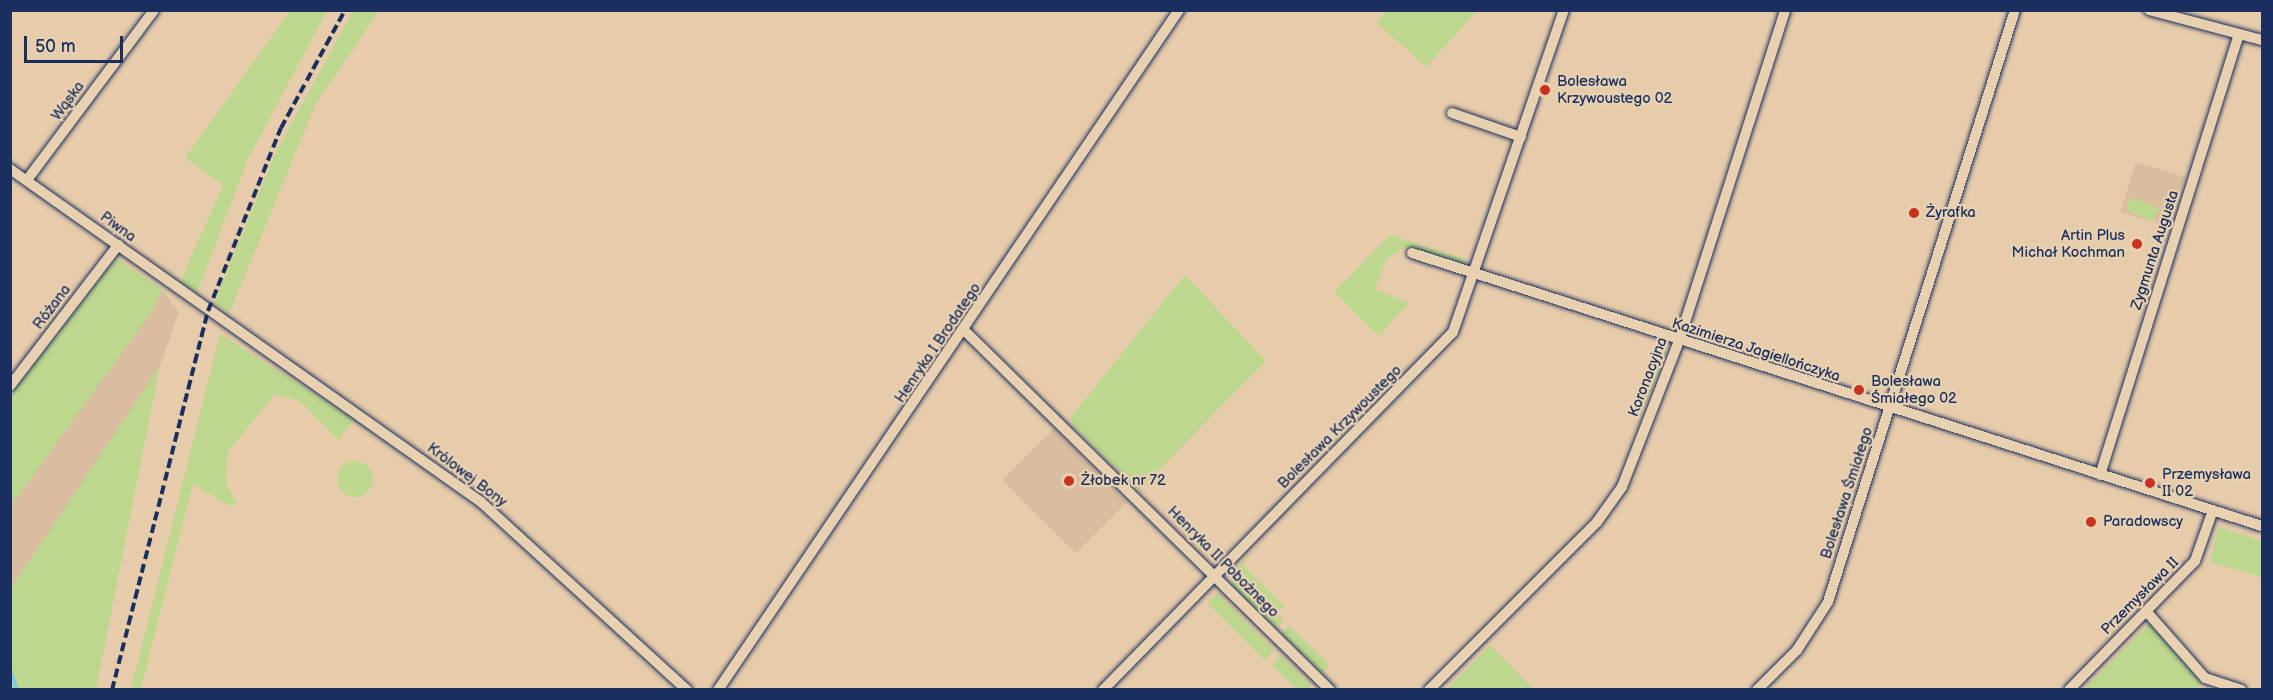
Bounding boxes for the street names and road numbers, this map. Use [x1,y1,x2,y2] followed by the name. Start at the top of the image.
[48,78,88,124] street label: Wąska
[2127,188,2183,312] street label: Zygmunta Augusta
[97,208,139,246] street label: Piwna
[891,280,985,406] street label: Henryka I Brodatego
[29,281,75,333] street label: Różana
[1669,314,1843,386] street label: Kazimierza Jagiellończyka
[1625,335,1671,419] street label: Koronacyjna
[1274,361,1406,493] street label: Bolesława Krzywoustego
[1817,425,1877,561] street label: Bolesława Śmiałego
[423,439,511,511] street label: Królowej Bony
[1164,503,1282,621] street label: Henryka II Pobożnego
[2097,553,2183,639] street label: Przemysława II

